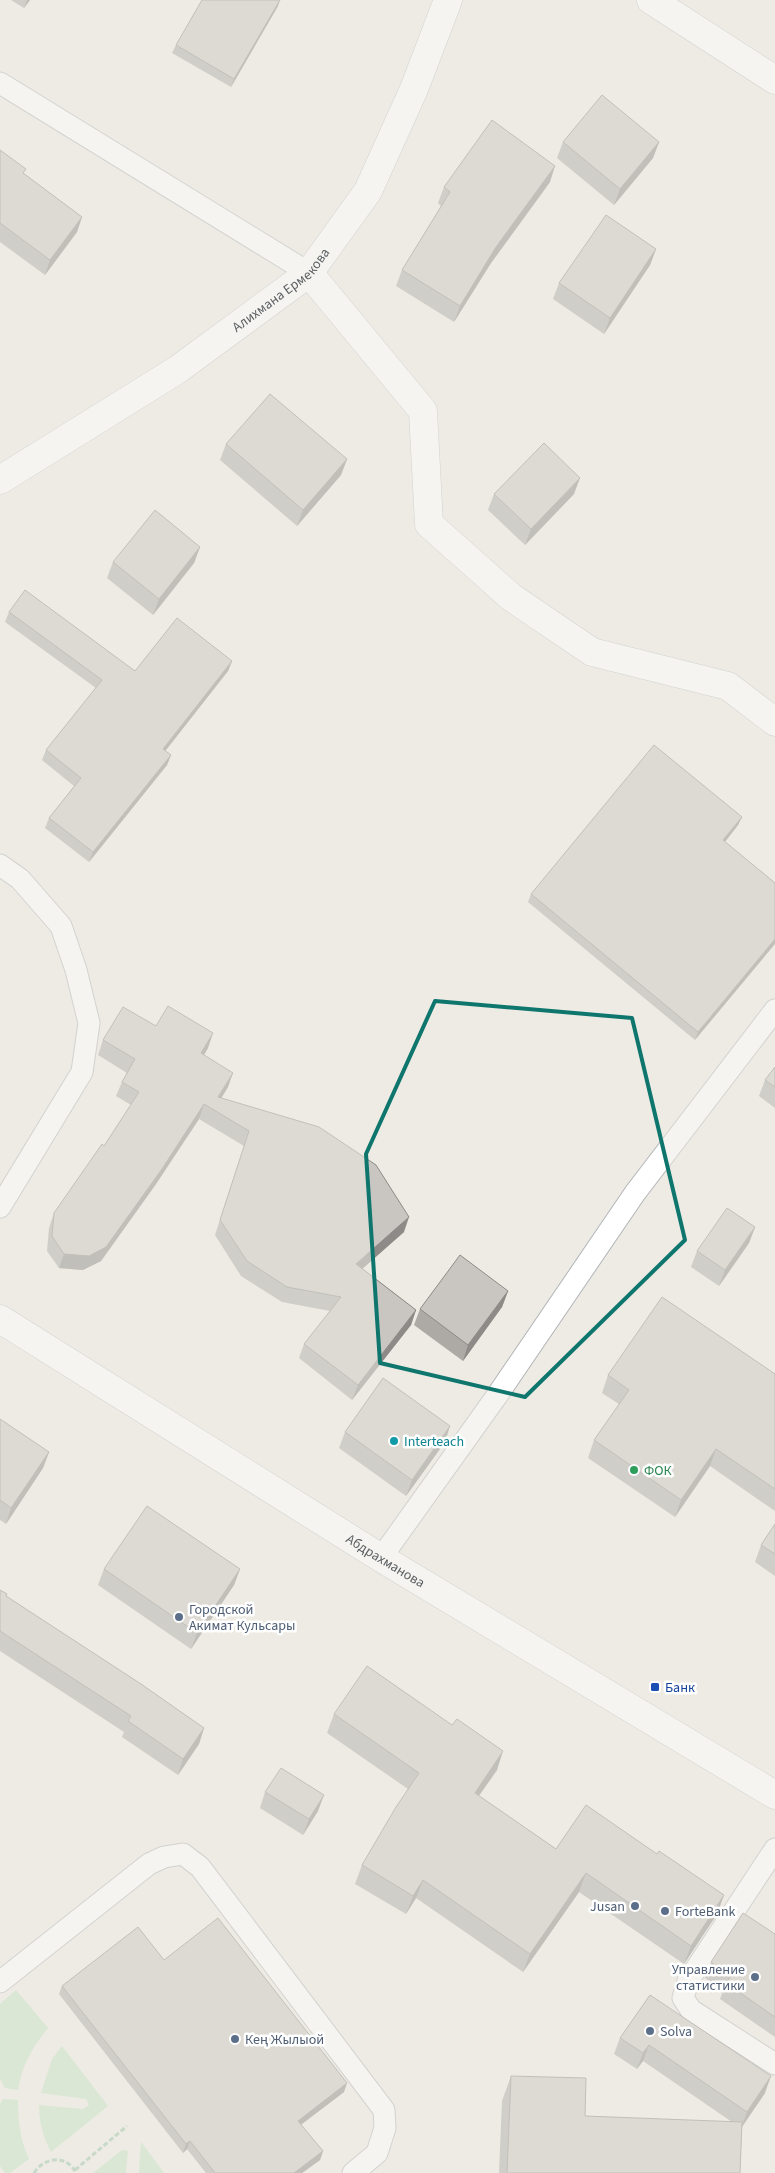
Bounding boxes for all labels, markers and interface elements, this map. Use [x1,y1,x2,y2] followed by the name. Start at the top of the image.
[228,244,335,337] street label: Алихмана Ермекова
[404,1432,464,1452] place label: Interteach
[388,1435,400,1447] marker: Interteach
[644,1461,673,1481] place label: ФОК
[628,1464,640,1476] marker: ФОК
[342,1529,428,1593] street label: Абдрахманова
[189,1600,296,1636] place label: Городской Акимат Кульсары
[173,1611,185,1623] marker: Городской Акимат Кульсары
[665,1678,695,1698] place label: Банк
[649,1681,661,1693] marker: Банк
[590,1897,625,1917] place label: Jusan
[629,1900,641,1912] marker: Jusan
[675,1902,736,1922] place label: ForteBank
[659,1905,671,1917] marker: ForteBank
[672,1960,745,1996] place label: Управление статистики
[749,1971,761,1983] marker: Управление статистики
[660,2022,692,2042] place label: Solva
[644,2025,656,2037] marker: Solva
[245,2030,324,2050] place label: Кең Жылыой
[229,2033,241,2045] marker: Кең Жылыой

